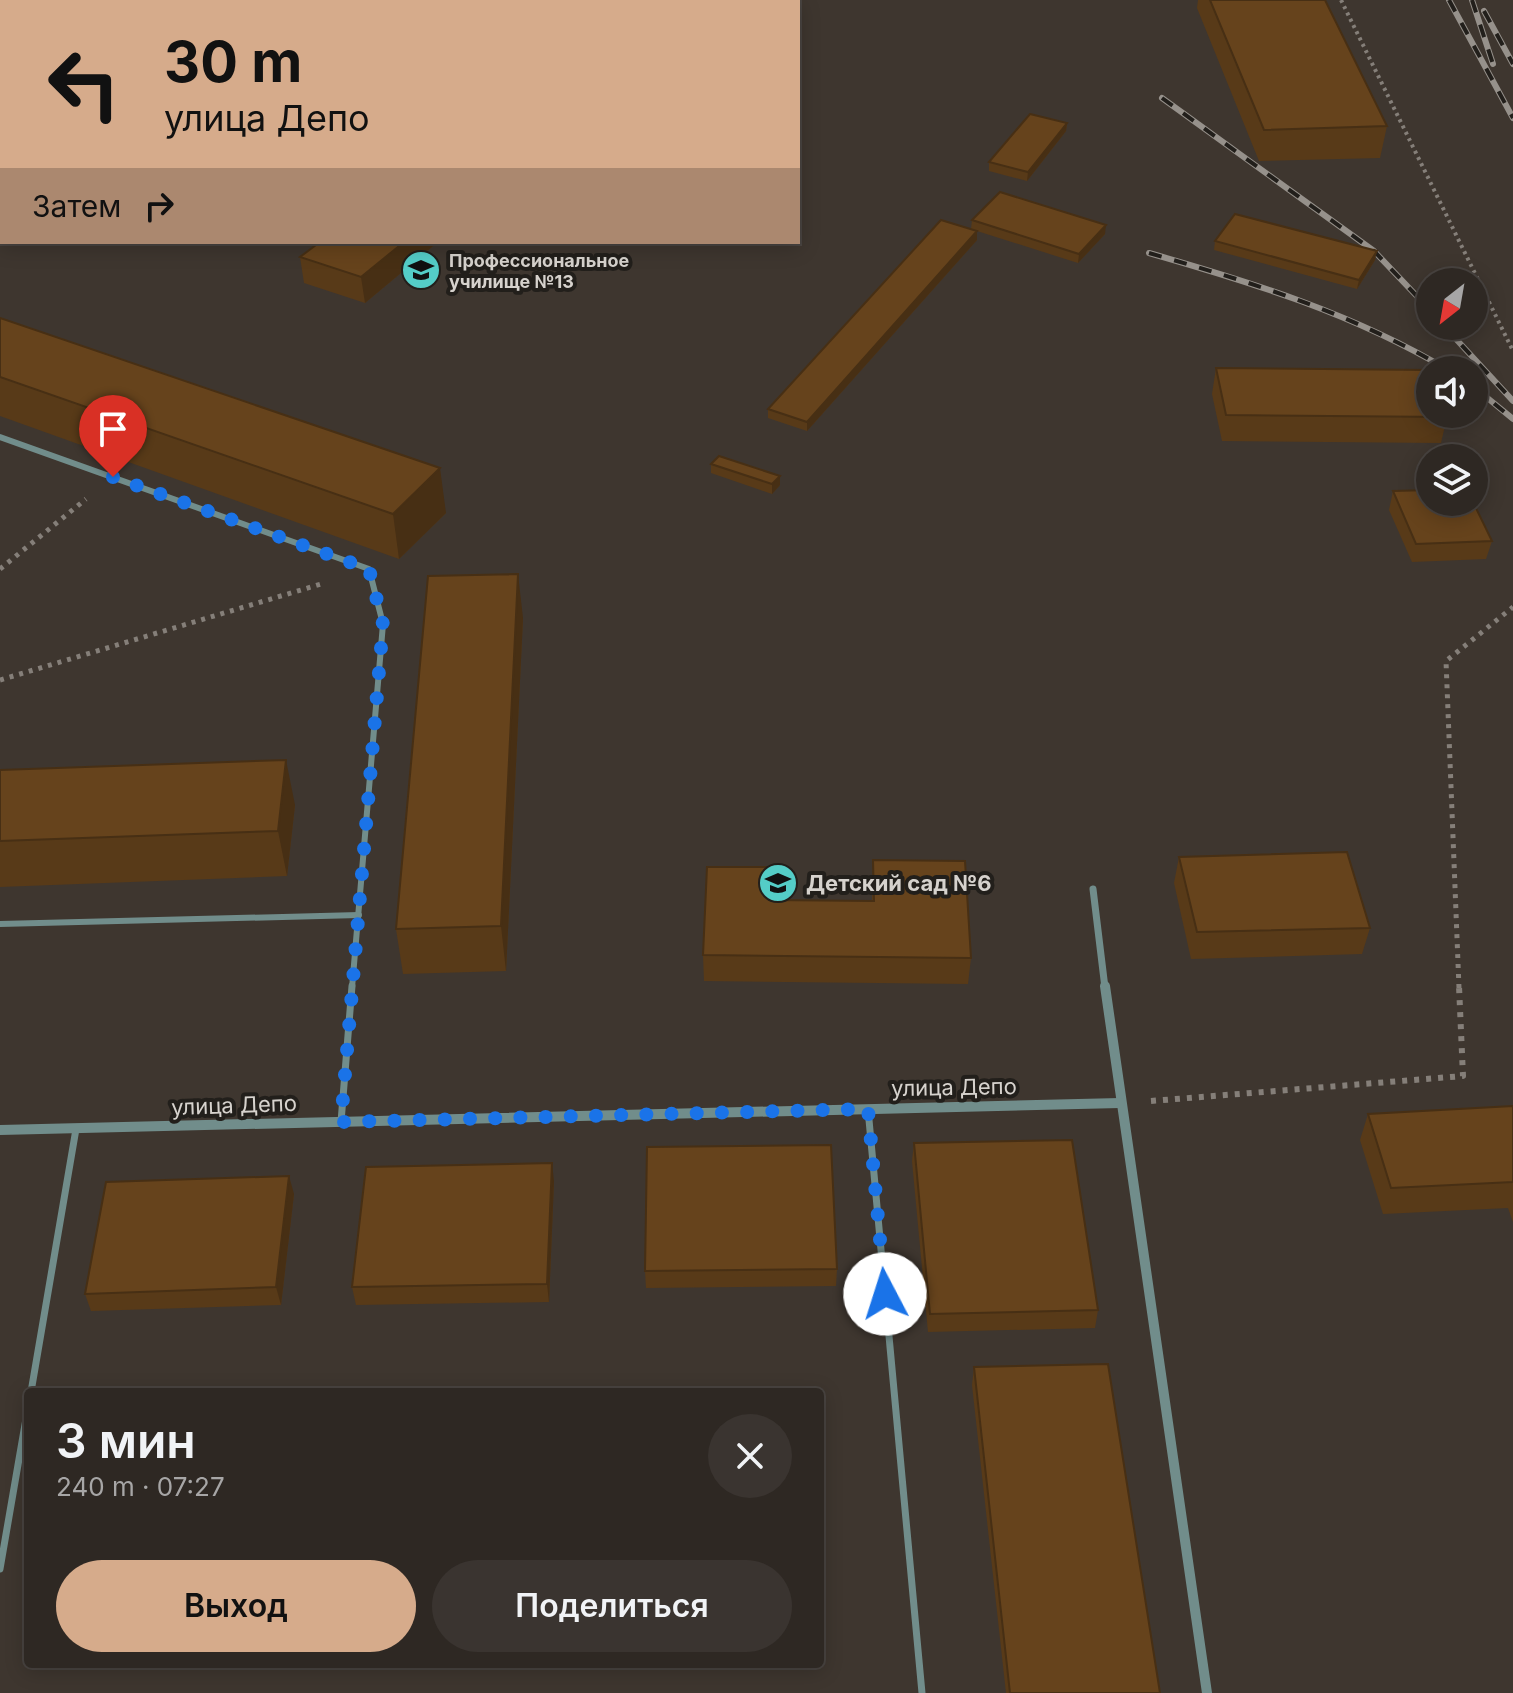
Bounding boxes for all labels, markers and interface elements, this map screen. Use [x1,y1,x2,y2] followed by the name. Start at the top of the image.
[164,28,302,96] text: 30 m
[32,32,136,136] icon: left
[164,96,370,140] text: улица Депо
[137,184,181,228] icon: right
[32,188,121,224] text: Затем
[400,249,442,291] school or university icon: Профессиональное училище №13
[449,250,630,292] place label: Профессиональное училище №13
[1416,268,1488,340] north arrow
[1416,268,1488,516] map controls
[1416,356,1488,428] button: sound
[79,395,147,477] pin
[91,407,135,451] icon: arrive
[1416,444,1488,516] button: layers
[757,862,799,904] school or university icon: Детский сад №6
[806,870,992,896] place label: Детский сад №6
[891,1073,1017,1101] street label: улица Депо
[171,1090,297,1120] street label: улица Депо
[843,1252,927,1336] position arrow
[56,1411,196,1470] text: 3 мин
[708,1414,792,1498] button: close
[56,1471,225,1502] text: 240 m · 07:27
[56,1560,416,1652] button: Выход
[432,1560,792,1652] button: Поделиться

